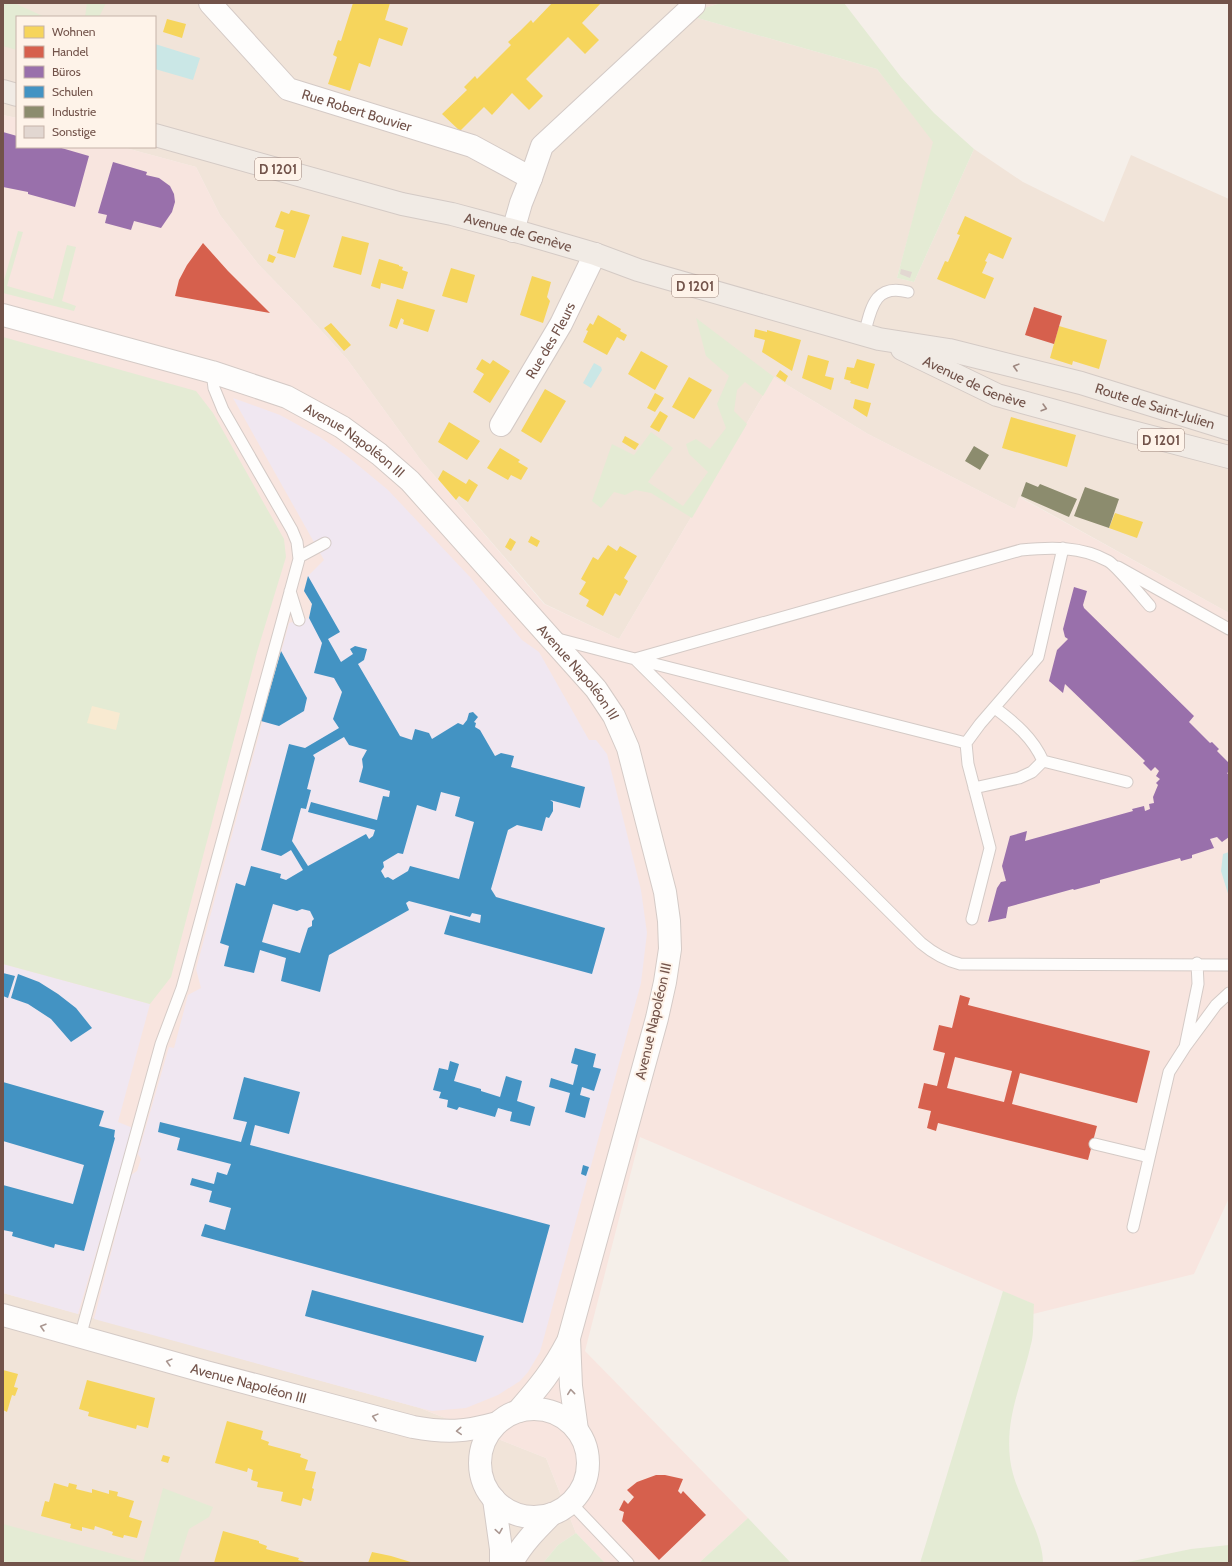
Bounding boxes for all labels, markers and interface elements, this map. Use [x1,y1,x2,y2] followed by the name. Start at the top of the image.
[16,16,156,148] legend
[52,24,96,39] text: Wohnen
[52,44,89,59] text: Handel
[52,64,81,79] text: Büros
[52,84,93,99] text: Schulen
[300,85,414,136] street label: Rue Robert Bouvier
[52,104,96,119] text: Industrie
[52,124,96,139] text: Sonstige
[255,158,301,180] road number: D 1201
[462,209,574,256] street label: Avenue de Genève
[672,275,718,297] road number: D 1201
[522,299,579,382] street label: Rue des Fleurs
[920,352,1028,412] street label: Avenue de Genève
[1012,363,1019,371] one-way arrow
[1093,379,1217,433] street label: Route de Saint-Julien
[301,399,409,482] street label: Avenue Napoléon III
[1040,403,1047,412] one-way arrow
[1138,429,1184,451] road number: D 1201
[533,620,623,722] street label: Avenue Napoléon III
[631,961,675,1081] street label: Avenue Napoléon III
[40,1323,47,1331] one-way arrow
[165,1358,172,1366] one-way arrow
[189,1359,309,1407] street label: Avenue Napoléon III
[567,1389,576,1395] one-way arrow
[372,1413,379,1422] one-way arrow
[456,1426,462,1435] one-way arrow
[494,1528,503,1534] one-way arrow

